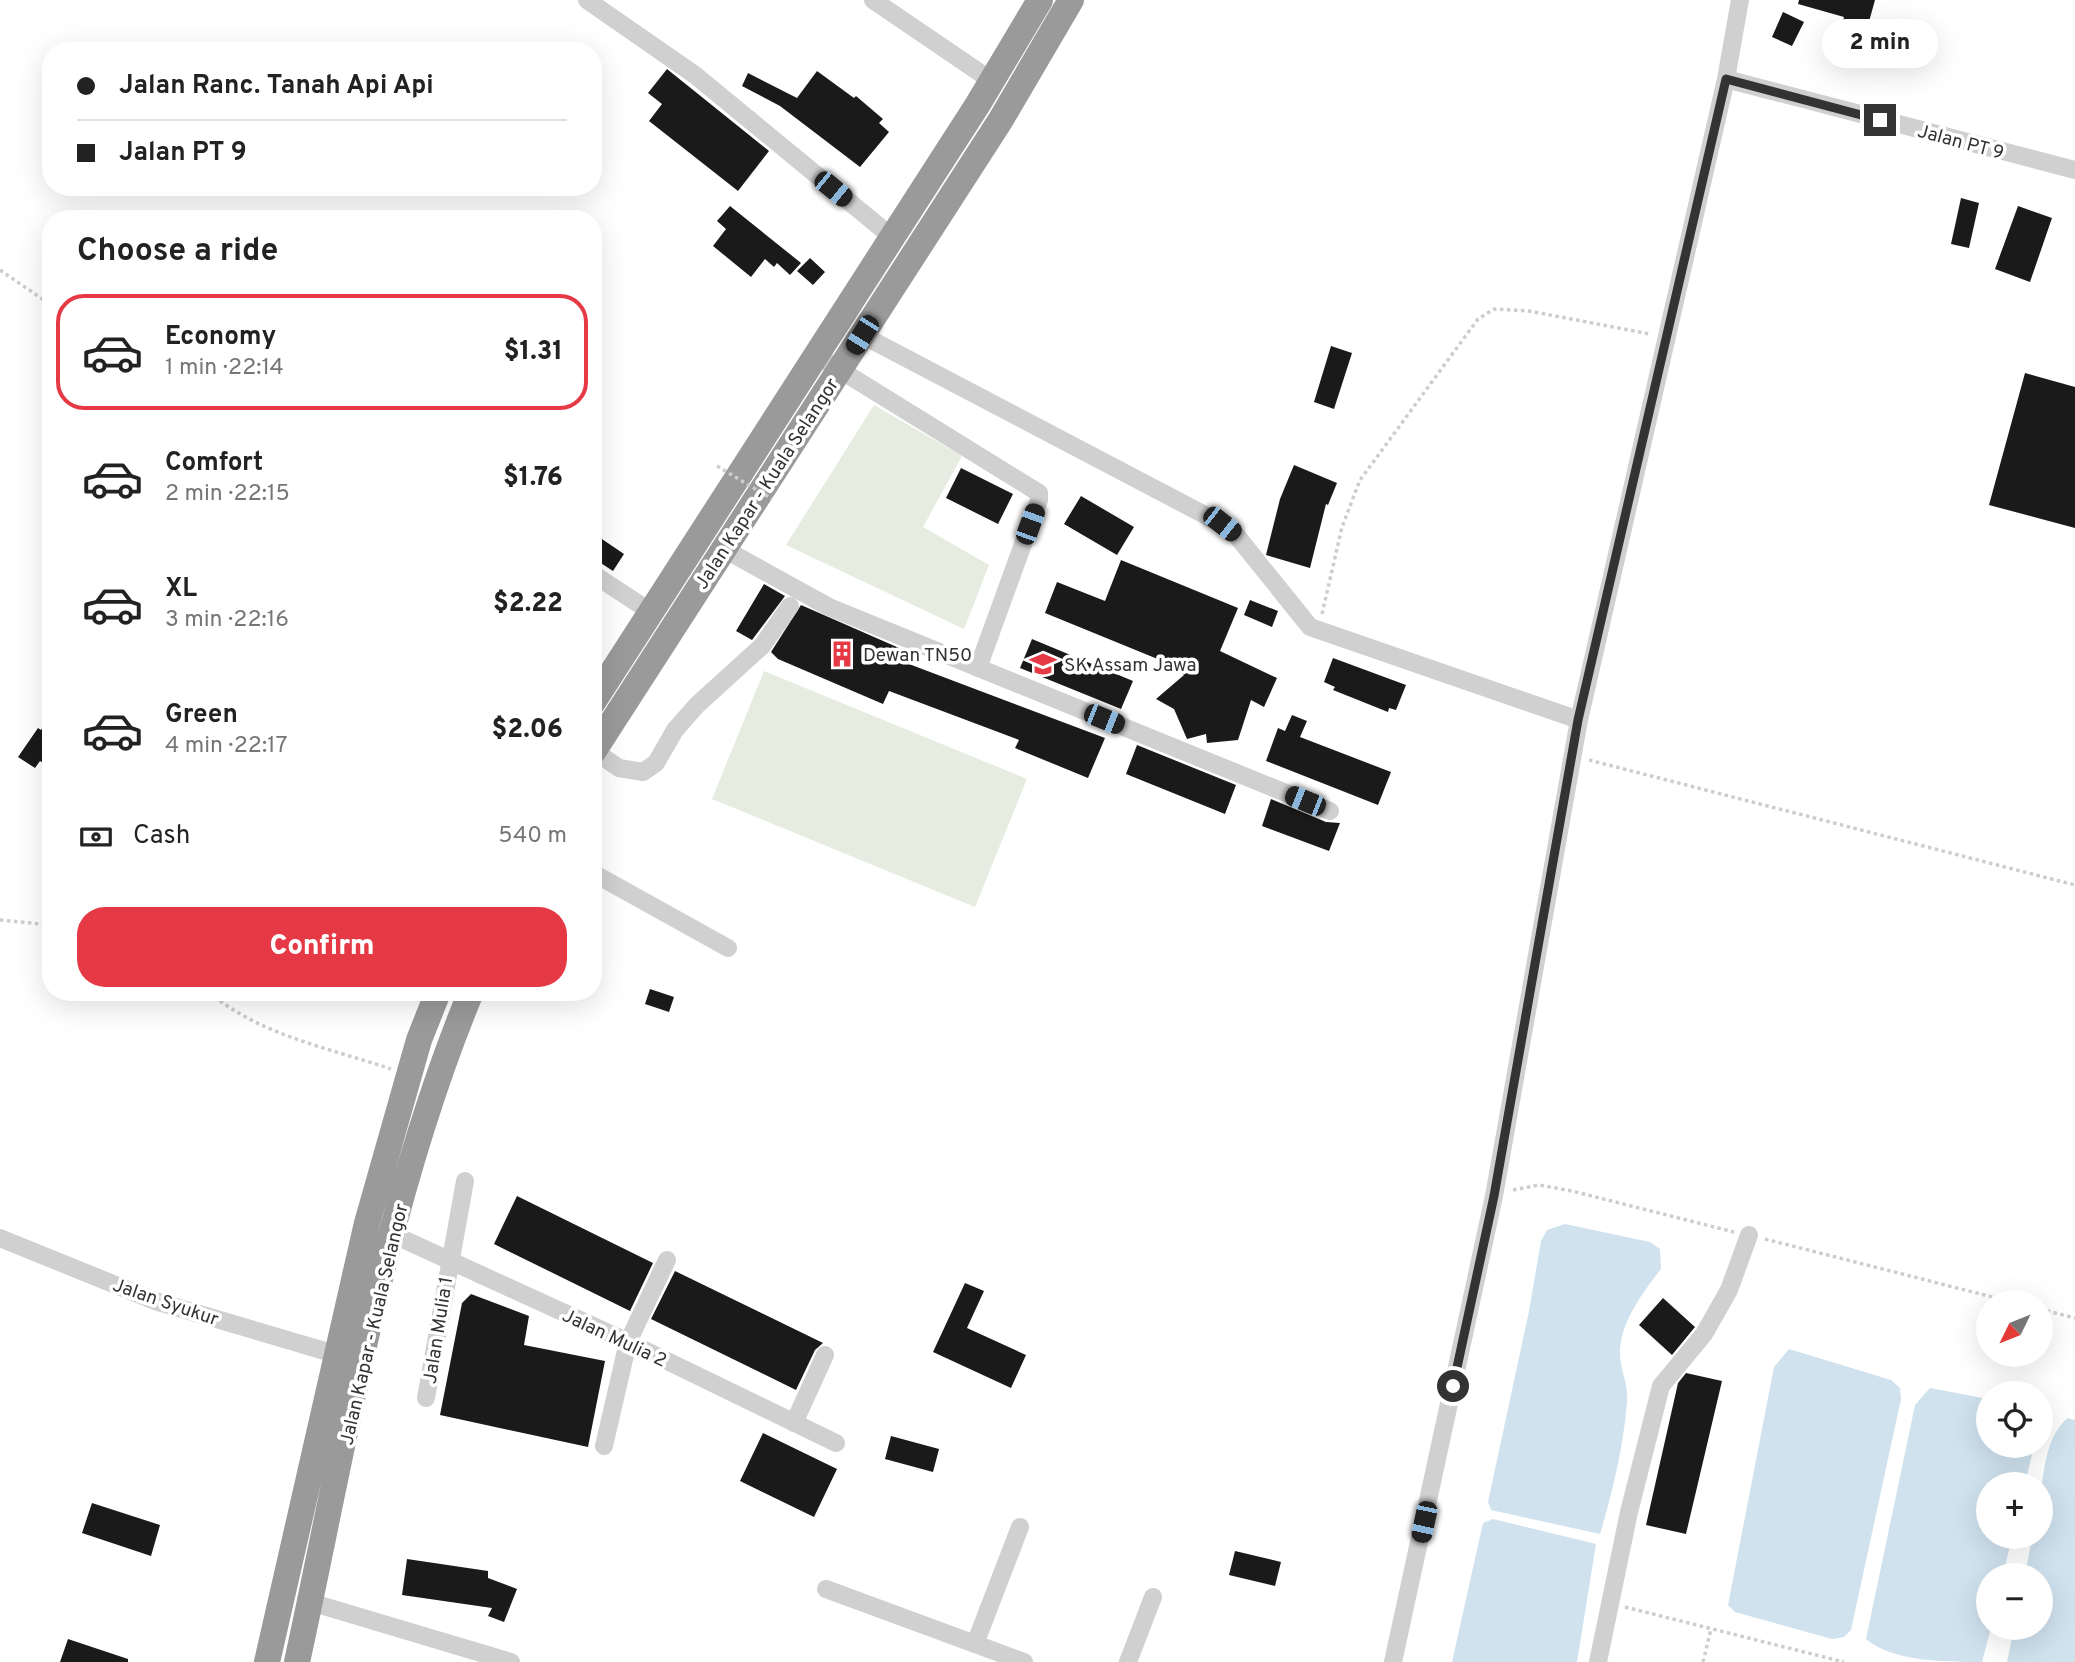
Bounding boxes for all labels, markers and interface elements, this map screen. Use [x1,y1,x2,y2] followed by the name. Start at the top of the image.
[1822,18,1938,68] callout: 2 min
[1850,29,1910,58] text: 2 min
[119,70,434,103] text: Jalan Ranc. Tanah Api Api
[1864,104,1896,136] route end
[1915,120,2006,166] street label: Jalan PT 9
[119,137,247,170] text: Jalan PT 9
[811,168,856,210] car
[77,232,278,272] text: Choose a ride
[842,312,883,358] car
[81,321,144,384] icon: car
[165,321,276,354] text: Economy
[504,336,563,369] text: $1.31
[165,354,284,383] text: 1 min · 22:14
[690,373,845,594] street label: Jalan Kapar - Kuala Selangor
[81,447,144,510] icon: car
[165,447,263,480] text: Comfort
[503,462,563,495] text: $1.76
[165,480,290,509] text: 2 min · 22:15
[1013,501,1048,547] car
[1199,503,1246,545] car
[81,573,144,636] icon: car
[165,573,197,606] text: XL
[493,588,563,621] text: $2.22
[165,606,289,635] text: 3 min · 22:16
[827,639,857,669] building icon: Dewan TN50
[863,644,972,668] place label: Dewan TN50
[1028,649,1058,679] school or university icon: SK Assam Jawa
[1064,654,1196,678] place label: SK Assam Jawa
[81,699,144,762] icon: car
[165,699,238,732] text: Green
[1081,701,1128,737] car
[491,714,563,747] text: $2.06
[165,732,288,761] text: 4 min · 22:17
[1282,783,1329,819] car
[77,818,115,856] icon: cash
[133,820,190,853] text: Cash
[498,822,567,851] text: 540 m
[77,907,567,987] button: Confirm
[335,1201,415,1448] street label: Jalan Kapar - Kuala Selangor
[109,1274,222,1332] street label: Jalan Syukur
[419,1275,459,1386] street label: Jalan Mulia 1
[1976,1290,2053,1367] north arrow
[1976,1290,2053,1640] map controls
[558,1304,670,1373] street label: Jalan Mulia 2
[1437,1370,1469,1402] route start
[1976,1381,2053,1458] button: locate
[1976,1472,2053,1549] button: +
[1410,1499,1439,1545] car
[1976,1563,2053,1640] button: −

